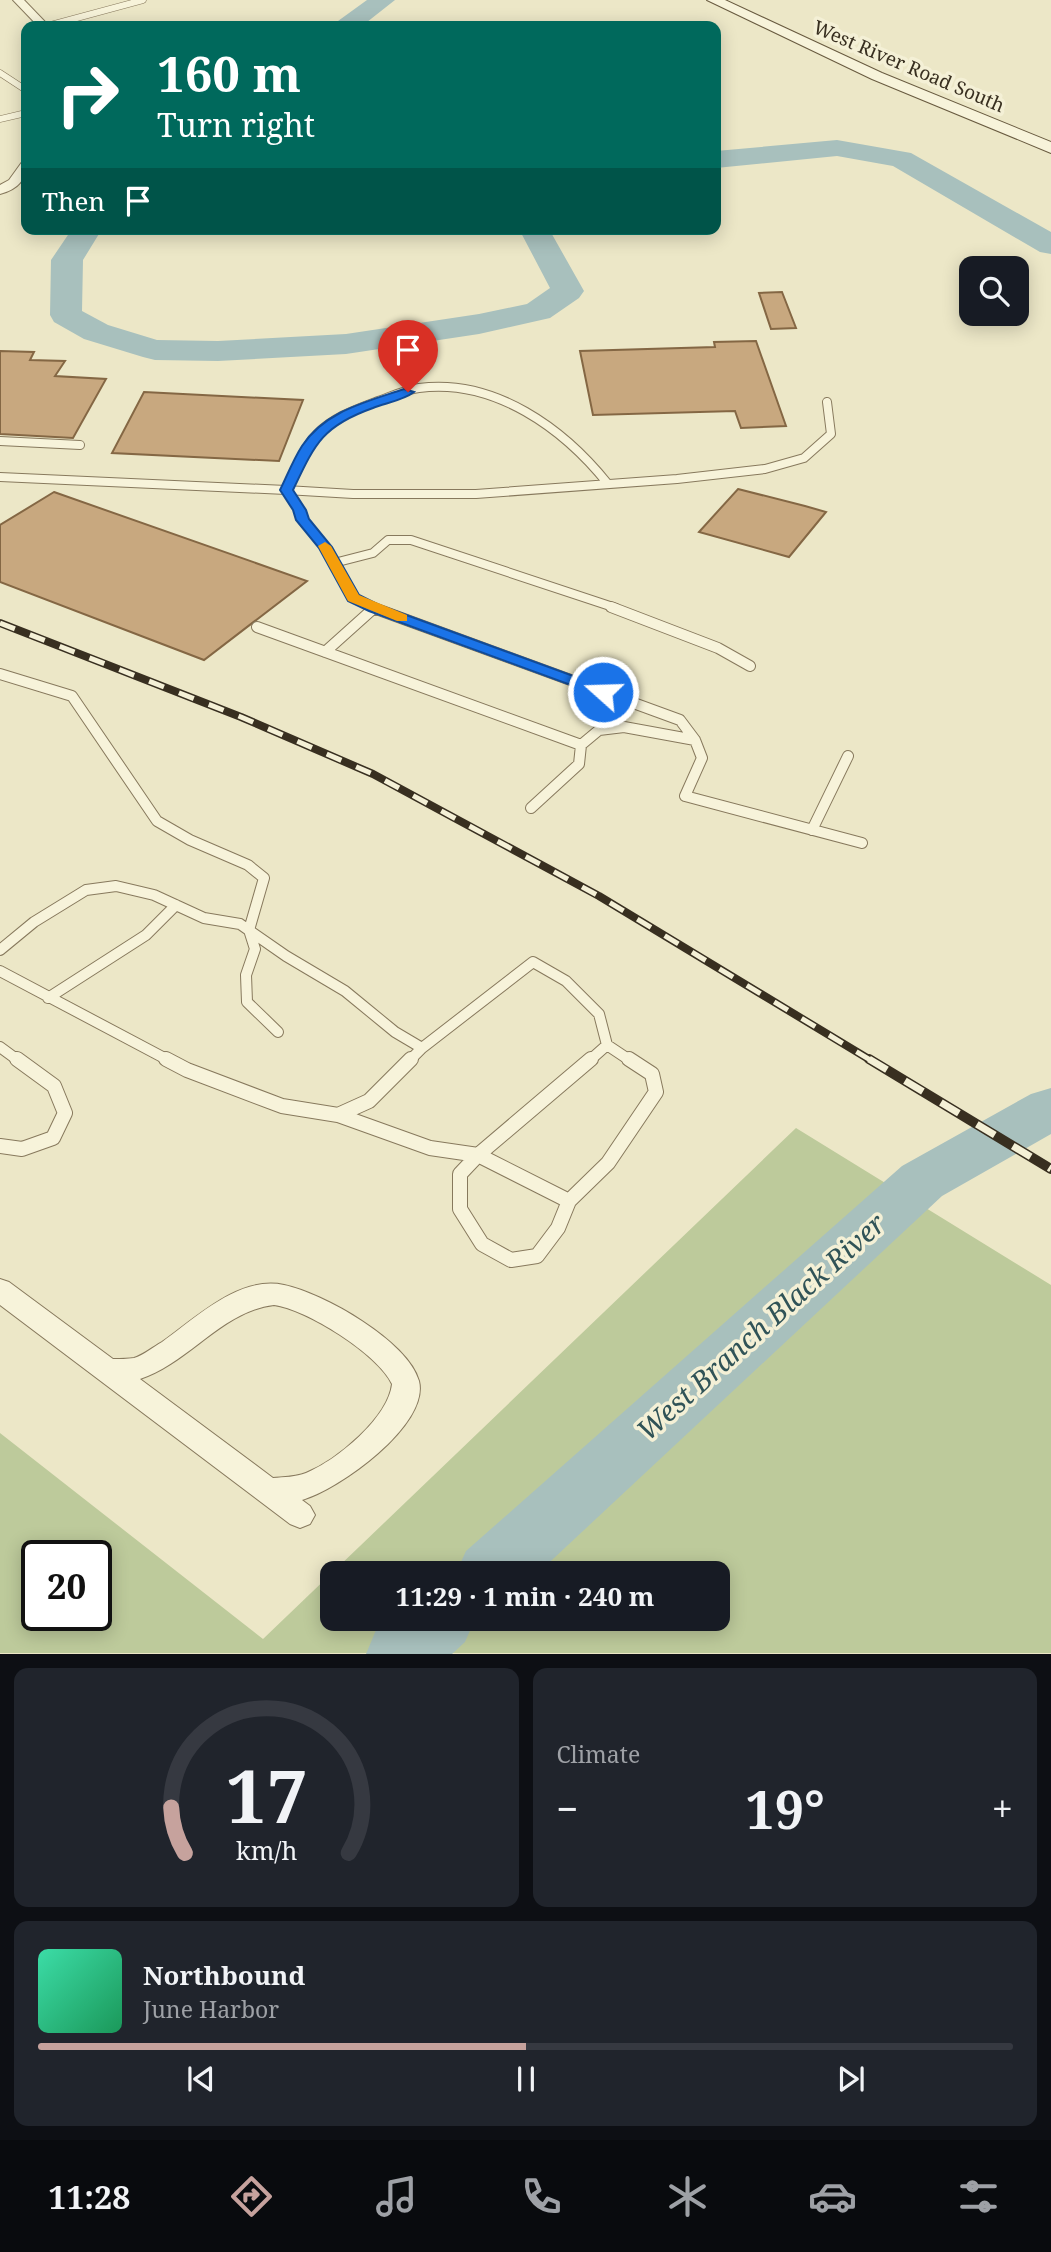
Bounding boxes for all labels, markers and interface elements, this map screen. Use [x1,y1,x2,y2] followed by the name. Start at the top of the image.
[809,14,1009,118] street label: West River Road South
[157,40,301,106] text: 160 m
[42,49,133,140] icon: right
[157,103,315,146] text: Turn right
[119,182,157,220] icon: arrive
[42,183,105,219] text: Then
[959,256,1029,326] map controls
[959,256,1029,326] button: search
[378,320,438,392] pin
[389,331,427,369] icon: arrive
[566,655,640,729] position arrow
[628,1204,894,1448] water label: West Branch Black River
[21,1540,112,1631] speed limit sign: 20
[395,1578,655,1614] text: 11:29 · 1 min · 240 m
[557,1738,640,1770] text: Climate
[225,1746,307,1845] text: 17
[745,1773,825,1844] text: 19°
[557,1782,579,1834] text: −
[992,1782,1013,1834] text: +
[236,1833,297,1867] text: km/h
[143,1957,305,1993] text: Northbound
[143,1993,279,2025] text: June Harbor
[182,2060,220,2098] icon: previous
[507,2060,545,2098] icon: pause
[832,2060,870,2098] icon: next
[227,2172,276,2221] icon: directions
[372,2172,421,2221] icon: music
[517,2172,566,2221] icon: phone
[663,2172,712,2221] icon: climate
[808,2172,857,2221] icon: car
[954,2172,1003,2221] icon: filters
[48,2175,130,2218] text: 11:28

